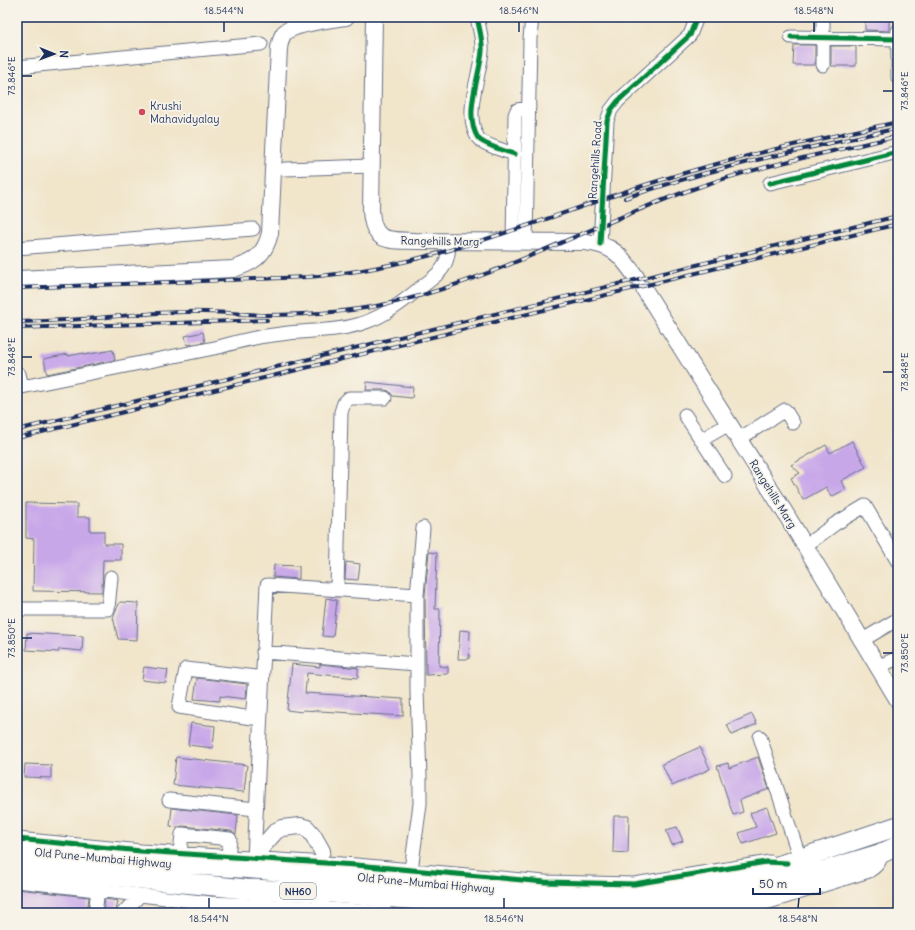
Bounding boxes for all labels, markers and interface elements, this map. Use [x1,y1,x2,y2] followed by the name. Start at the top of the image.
[204,4,244,17] text: 18.544°N
[499,4,539,17] text: 18.546°N
[794,4,834,17] text: 18.548°N
[34,34,74,74] north arrow
[57,50,71,58] text: N
[5,56,18,96] text: 73.846°E
[898,71,911,111] text: 73.846°E
[150,99,220,126] place label: Krushi Mahavidyalay
[137,107,147,117] marker: Krushi Mahavidyalay
[585,120,605,200] street label: Rangehills Road
[401,233,479,249] street label: Rangehills Marg
[5,337,18,377] text: 73.848°E
[898,352,911,392] text: 73.848°E
[746,457,800,531] street label: Rangehills Marg
[5,618,18,658] text: 73.850°E
[898,633,911,673] text: 73.850°E
[34,845,172,871] street label: Old Pune–Mumbai Highway
[357,870,495,896] street label: Old Pune–Mumbai Highway
[753,870,820,896] scale bar
[759,876,788,891] text: 50 m
[280,883,316,899] road number: NH60
[189,912,229,925] text: 18.544°N
[484,912,524,925] text: 18.546°N
[778,912,818,925] text: 18.548°N

